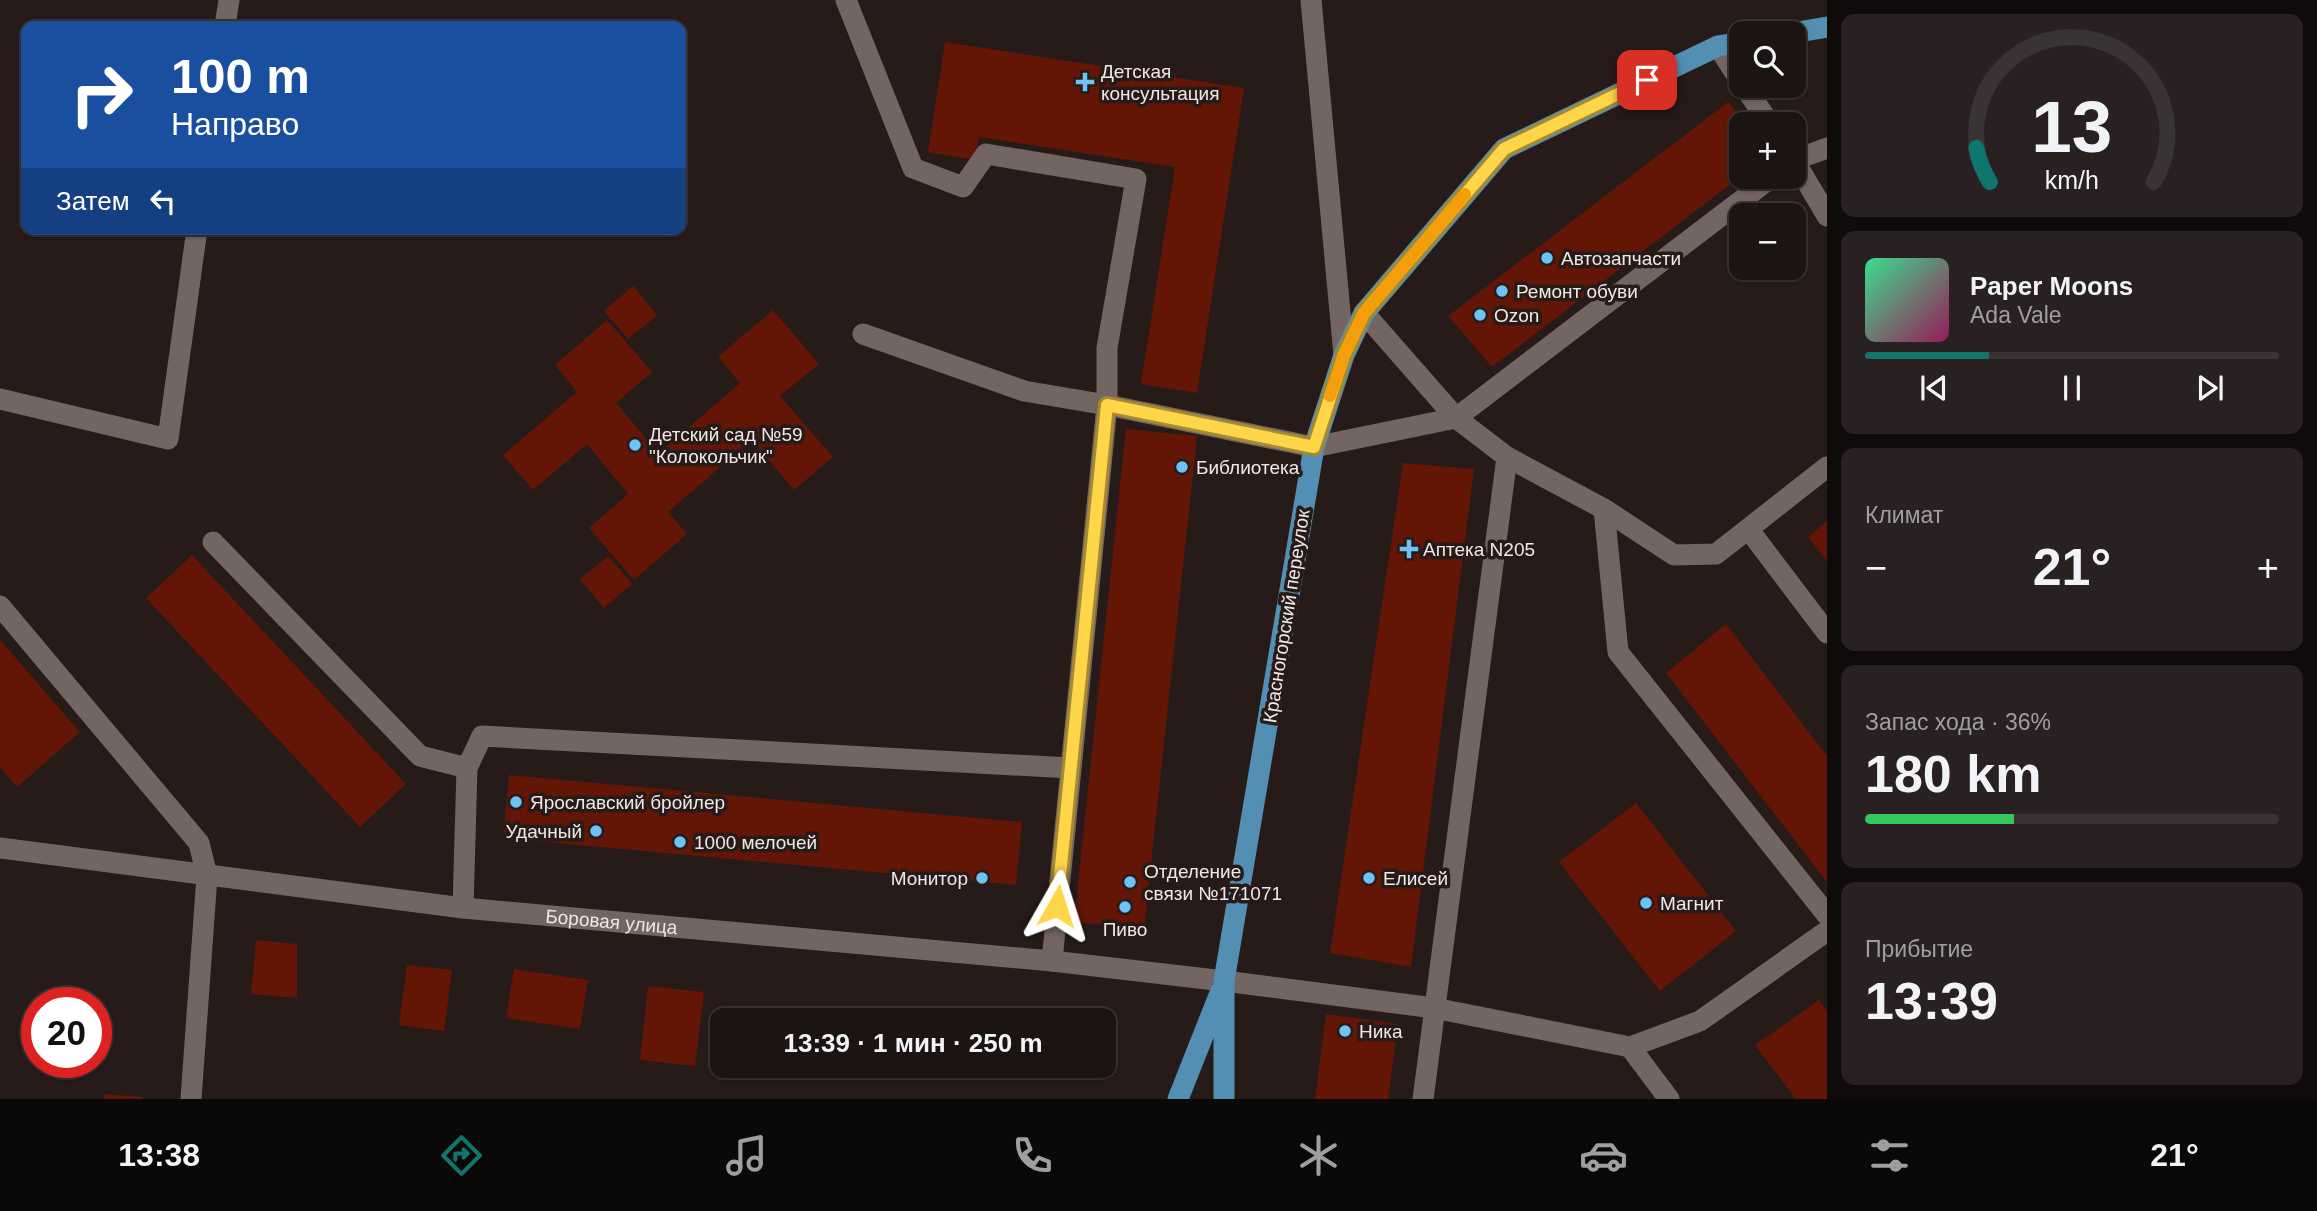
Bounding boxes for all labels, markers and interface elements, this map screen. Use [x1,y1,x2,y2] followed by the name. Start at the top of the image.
[1729,21,1806,280] map controls
[1729,21,1806,98] button: search
[56,49,147,140] icon: right
[171,49,310,103] text: 100 m
[1617,50,1677,110] pin
[1101,61,1220,104] place label: Детская консультация
[1628,61,1666,99] icon: arrive
[1075,72,1095,92] marker: Детская консультация
[2032,86,2112,167] text: 13
[171,106,299,142] text: Направо
[1729,112,1806,189] button: +
[2045,165,2099,193] text: km/h
[144,182,182,220] icon: left
[56,186,130,216] text: Затем
[1729,203,1806,280] button: −
[1561,248,1681,269] place label: Автозапчасти
[1539,250,1555,266] marker: Автозапчасти
[1970,271,2133,301] text: Paper Moons
[1516,281,1638,302] place label: Ремонт обуви
[1494,283,1510,299] marker: Ремонт обуви
[1970,302,2062,328] text: Ada Vale
[1494,305,1539,326] place label: Ozon
[1472,307,1488,323] marker: Ozon
[1915,369,1953,407] icon: previous
[2053,369,2091,407] icon: pause
[2191,369,2229,407] icon: next
[649,424,803,467] place label: Детский сад №59 "Колокольчик"
[627,437,643,453] marker: Детский сад №59 "Колокольчик"
[1196,457,1300,478] place label: Библиотека
[1174,459,1190,475] marker: Библиотека
[1865,502,1943,528] text: Климат
[1259,507,1314,724] street label: Красногорский переулок
[2033,538,2111,596] text: 21°
[1423,539,1535,560] place label: Аптека N205
[1401,541,1417,557] marker: Аптека N205
[1865,547,1887,589] text: −
[2257,547,2279,589] text: +
[1865,709,2051,735] text: Запас хода · 36%
[1865,745,2041,803] text: 180 km
[530,792,725,813] place label: Ярославский бройлер
[508,794,524,810] marker: Ярославский бройлер
[506,821,582,842] place label: Удачный
[588,823,604,839] marker: Удачный
[694,832,817,853] place label: 1000 мелочей
[672,834,688,850] marker: 1000 мелочей
[1144,861,1282,904] place label: Отделение связи №171071
[891,868,968,889] place label: Монитор
[1383,868,1448,889] place label: Елисей
[1020,869,1094,943] position arrow
[974,870,990,886] marker: Монитор
[1361,870,1377,886] marker: Елисей
[1122,874,1138,890] marker: Отделение связи №171071
[1660,893,1724,914] place label: Магнит
[1638,895,1654,911] marker: Магнит
[1117,899,1133,915] marker: Пиво
[545,905,679,938] street label: Боровая улица
[1103,919,1147,940] place label: Пиво
[1865,936,1973,962] text: Прибытие
[1865,972,1998,1030] text: 13:39
[21,987,112,1078] speed limit sign: 20
[1359,1021,1403,1042] place label: Ника
[1337,1023,1353,1039] marker: Ника
[783,1028,1043,1058] text: 13:39 · 1 мин · 250 m
[437,1131,486,1180] icon: directions
[722,1131,771,1180] icon: music
[1008,1131,1057,1180] icon: phone
[1294,1131,1343,1180] icon: climate
[1579,1131,1628,1180] icon: car
[1865,1131,1914,1180] icon: filters
[118,1137,200,1173] text: 13:38
[2150,1137,2199,1173] text: 21°

